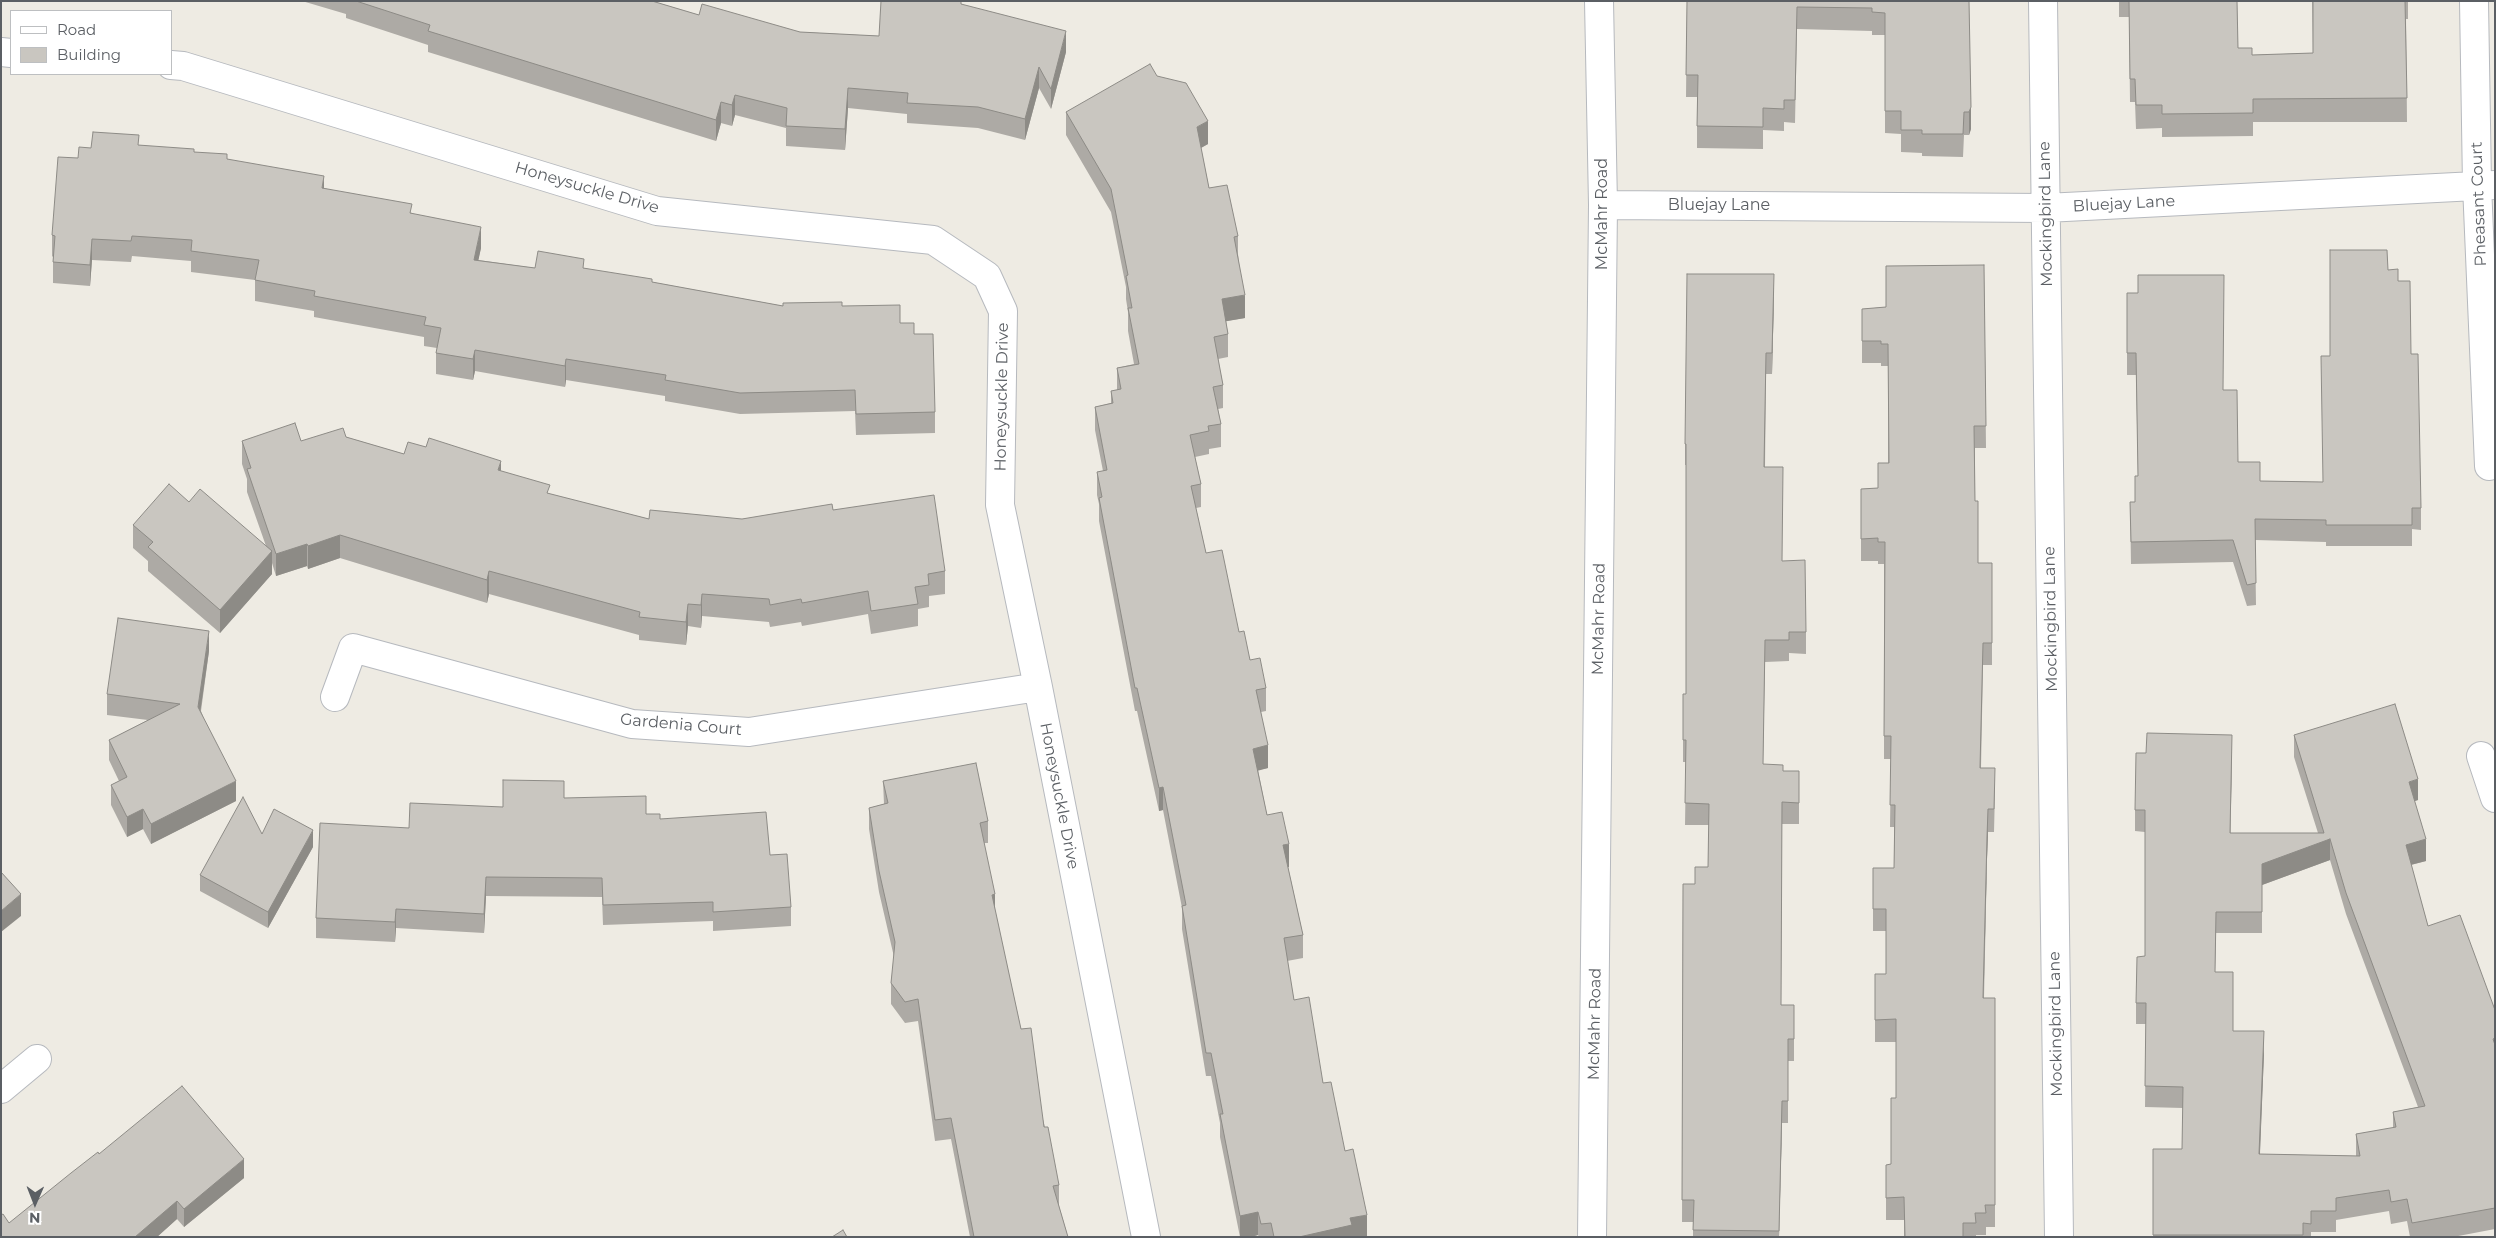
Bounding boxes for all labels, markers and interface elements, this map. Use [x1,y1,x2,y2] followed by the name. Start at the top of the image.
[10,10,172,75] legend
[57,20,96,39] text: Road
[57,45,121,64] text: Building
[2035,141,2057,287] street label: Mockingbird Lane
[2467,141,2491,267] street label: Pheasant Court
[513,158,661,218] street label: Honeysuckle Drive
[1592,158,1612,270] street label: McMahr Road
[2072,192,2176,216] street label: Bluejay Lane
[1668,195,1770,215] street label: Bluejay Lane
[991,322,1013,472] street label: Honeysuckle Drive
[2040,546,2062,692] street label: Mockingbird Lane
[1588,563,1610,675] street label: McMahr Road
[619,710,743,740] street label: Gardenia Court
[1035,721,1083,871] street label: Honeysuckle Drive
[2045,951,2067,1097] street label: Mockingbird Lane
[1584,968,1606,1080] street label: McMahr Road
[10,1178,60,1228] north arrow
[29,1209,41,1227] text: N

